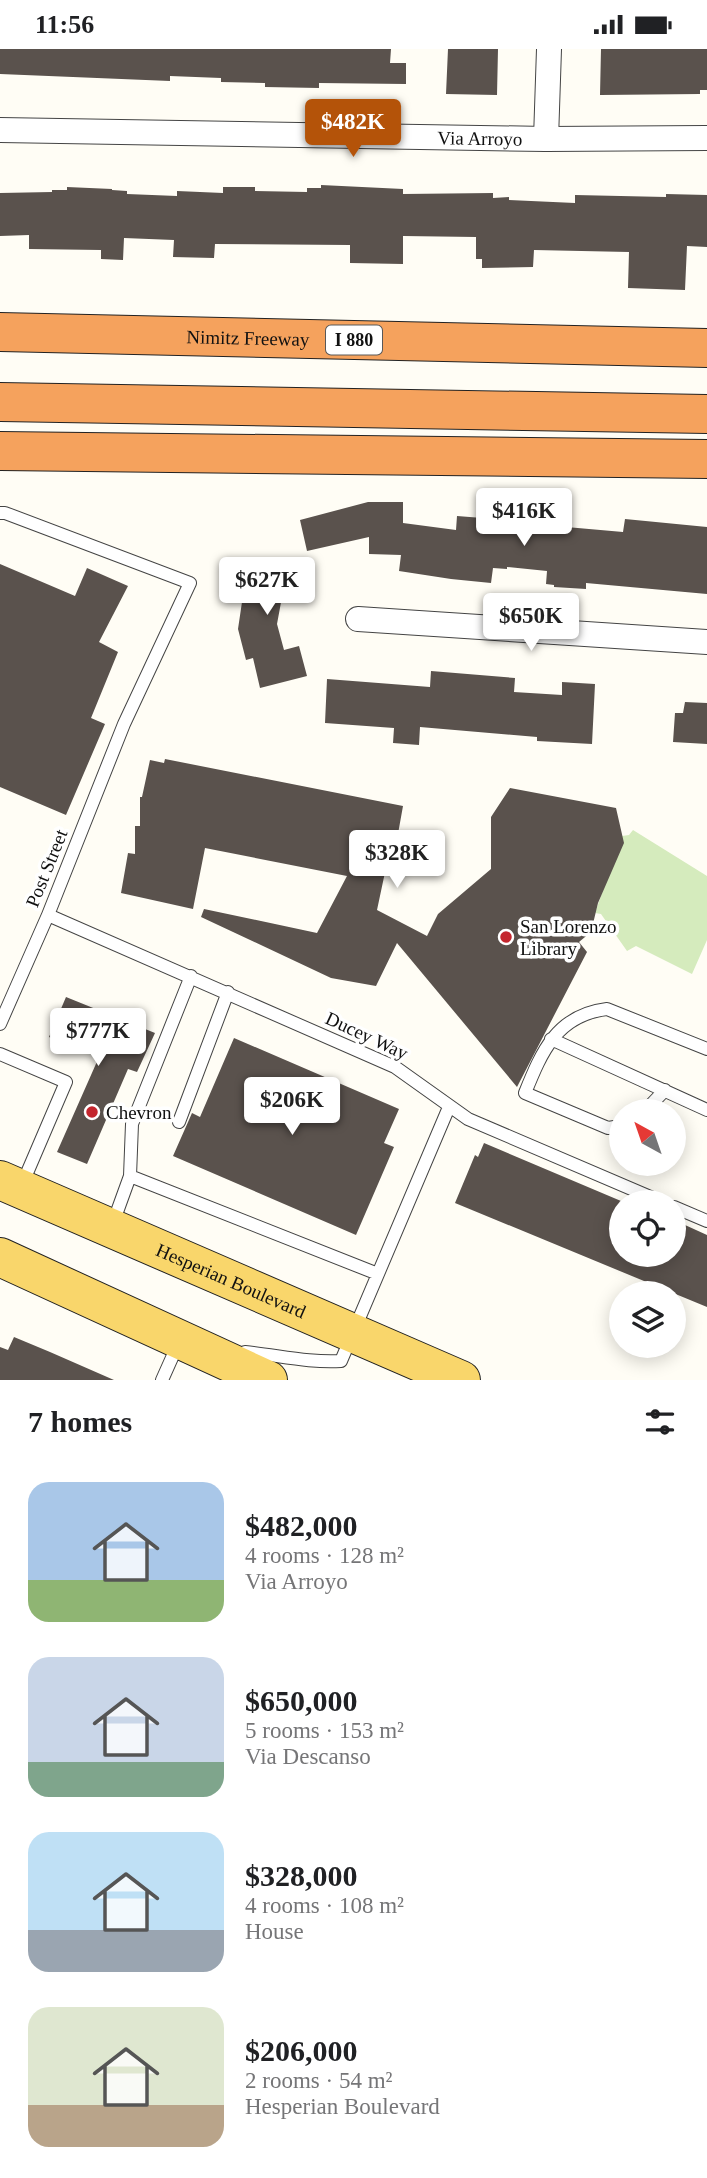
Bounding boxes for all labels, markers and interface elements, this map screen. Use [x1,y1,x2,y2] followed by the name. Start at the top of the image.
[35,10,94,39] text: 11:56
[304,99,402,159] pin: $482K
[321,109,385,134] text: $482K
[437,127,523,150] street label: Via Arroyo
[326,325,382,355] road number: I 880
[186,326,310,350] street label: Nimitz Freeway
[475,489,573,548] pin: $416K
[492,498,556,523] text: $416K
[218,557,316,617] pin: $627K
[235,567,299,592] text: $627K
[482,593,580,653] pin: $650K
[499,603,563,628] text: $650K
[21,826,72,910] street label: Post Street
[348,831,446,890] pin: $328K
[365,840,429,865] text: $328K
[520,916,617,959] place label: San Lorenzo Library
[498,929,514,945] marker: San Lorenzo Library
[322,1007,412,1064] street label: Ducey Way
[49,1009,147,1068] pin: $777K
[66,1018,130,1043] text: $777K
[243,1077,341,1137] pin: $206K
[260,1087,324,1112] text: $206K
[609,1099,686,1176] north arrow
[609,1099,686,1358] map controls
[106,1102,172,1123] place label: Chevron
[84,1104,100,1120] marker: Chevron
[609,1190,686,1267] button: locate
[153,1239,309,1323] street label: Hesperian Boulevard
[609,1281,686,1358] button: layers
[641,1403,679,1441] icon: filters
[28,1405,132,1438] text: 7 homes
[245,1509,358,1542] text: $482,000
[84,1510,168,1594] icon: home
[245,1543,404,1568] text: 4 rooms · 128 m²
[245,1569,348,1594] text: Via Arroyo
[245,1684,358,1717] text: $650,000
[84,1685,168,1769] icon: home
[245,1718,404,1743] text: 5 rooms · 153 m²
[245,1744,371,1769] text: Via Descanso
[245,1859,358,1892] text: $328,000
[84,1860,168,1944] icon: home
[245,1893,404,1918] text: 4 rooms · 108 m²
[245,1919,304,1944] text: House
[245,2034,358,2067] text: $206,000
[84,2035,168,2119] icon: home
[245,2068,392,2093] text: 2 rooms · 54 m²
[245,2094,440,2119] text: Hesperian Boulevard

